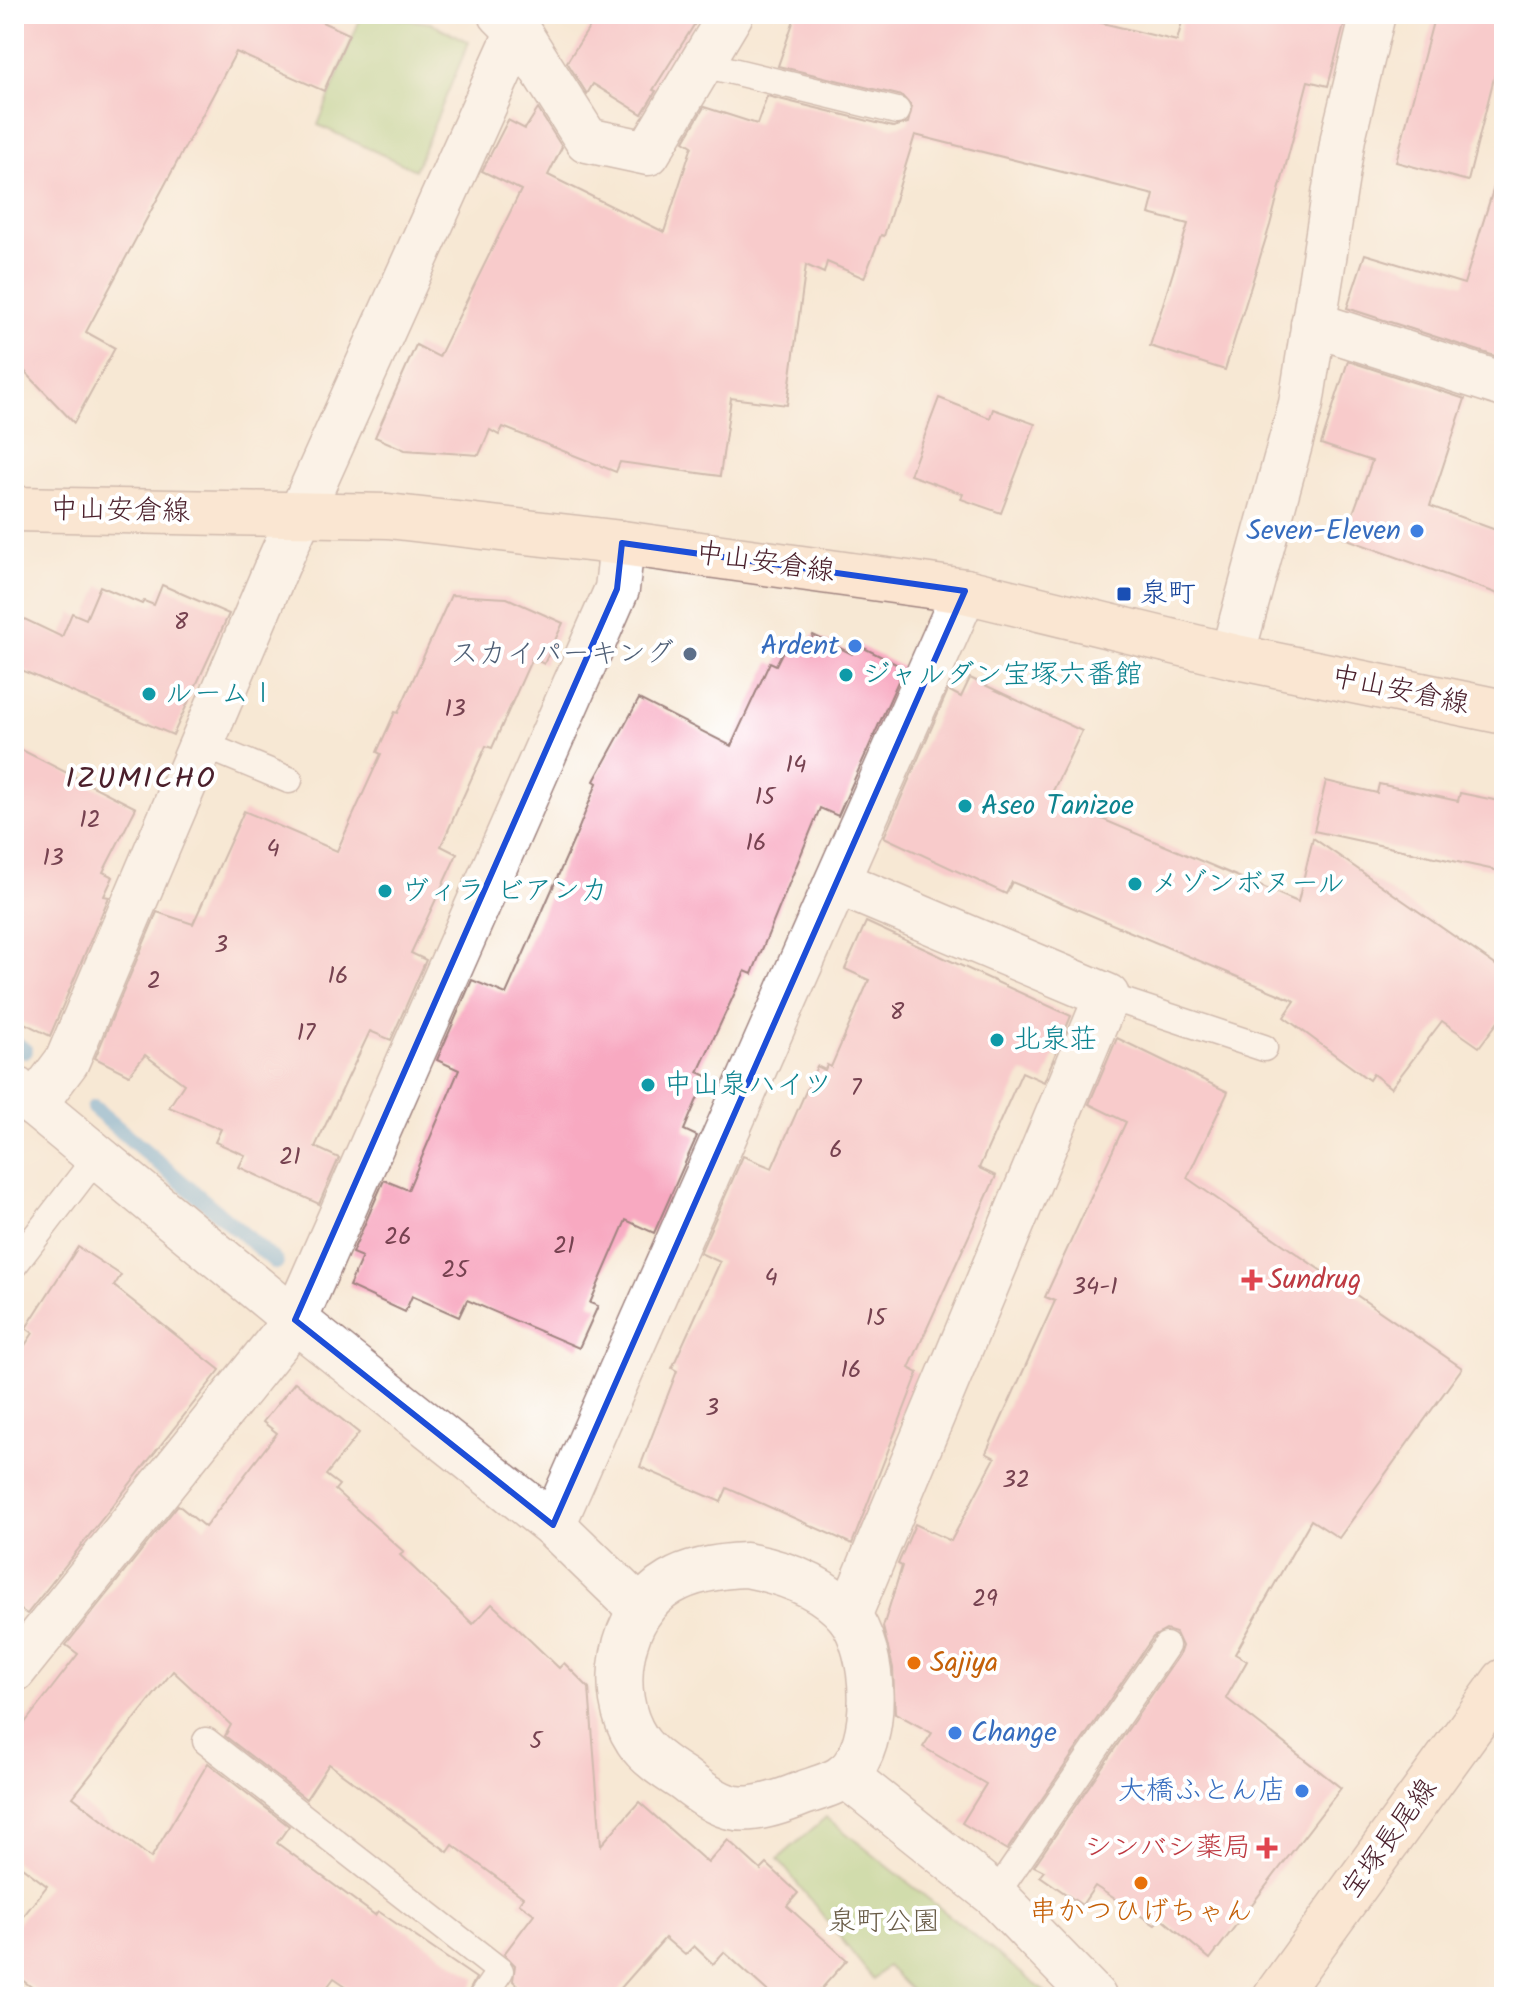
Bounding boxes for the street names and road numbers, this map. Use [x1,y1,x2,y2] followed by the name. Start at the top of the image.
[50,487,190,535] street label: 中山安倉線
[693,531,837,595] street label: 中山安倉線
[1327,654,1473,728] street label: 中山安倉線
[1331,1769,1449,1909] street label: 宝塚長尾線

